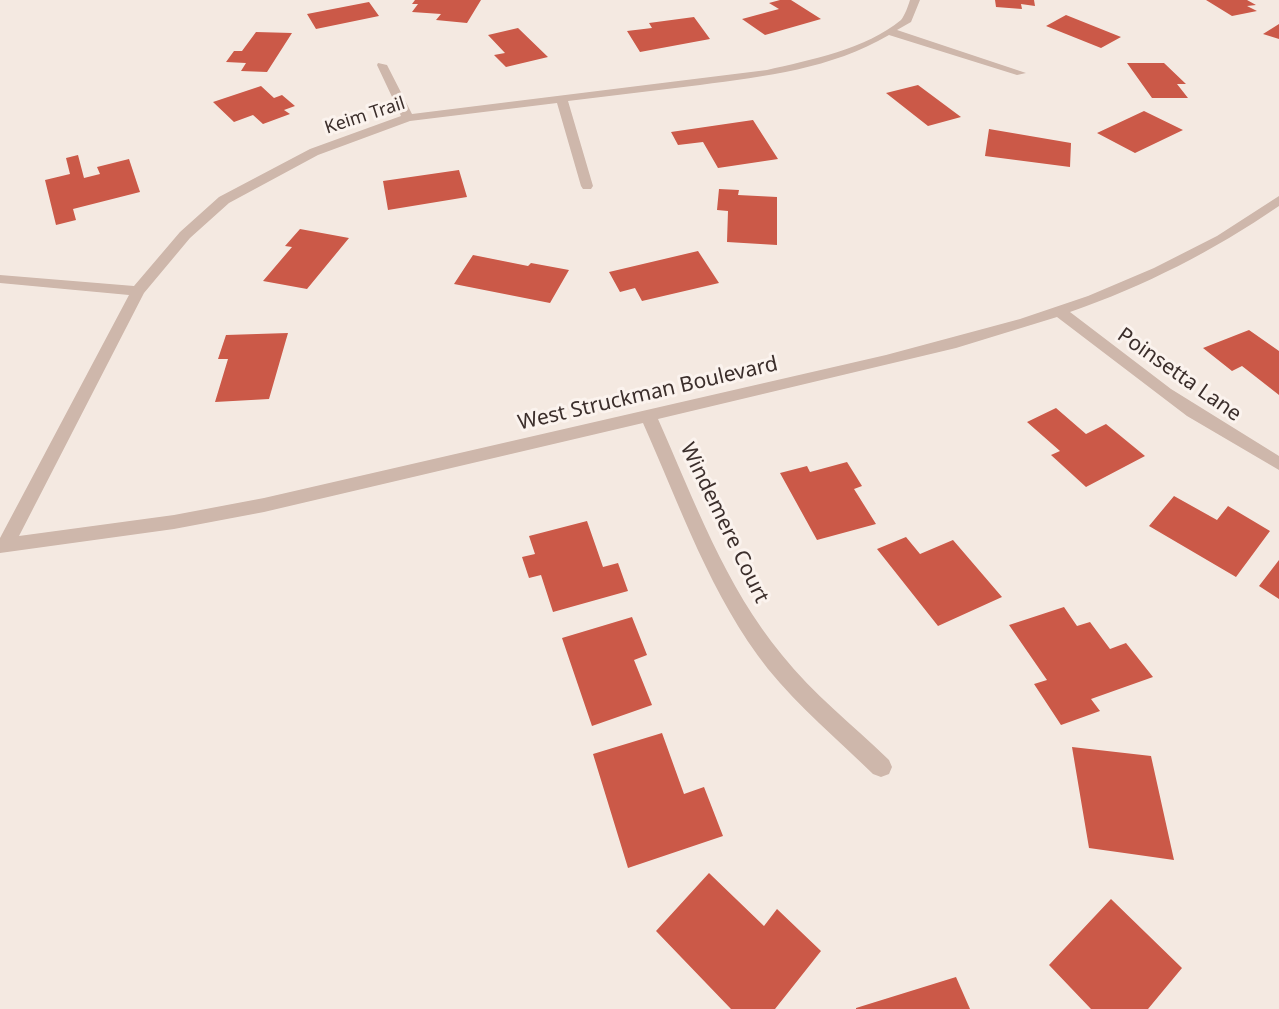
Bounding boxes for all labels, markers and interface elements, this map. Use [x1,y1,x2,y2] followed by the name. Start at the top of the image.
[322,93,408,139] street label: Keim Trail
[1112,323,1246,427] street label: Poinsetta Lane
[516,352,780,436] street label: West Struckman Boulevard
[674,439,774,607] street label: Windemere Court

